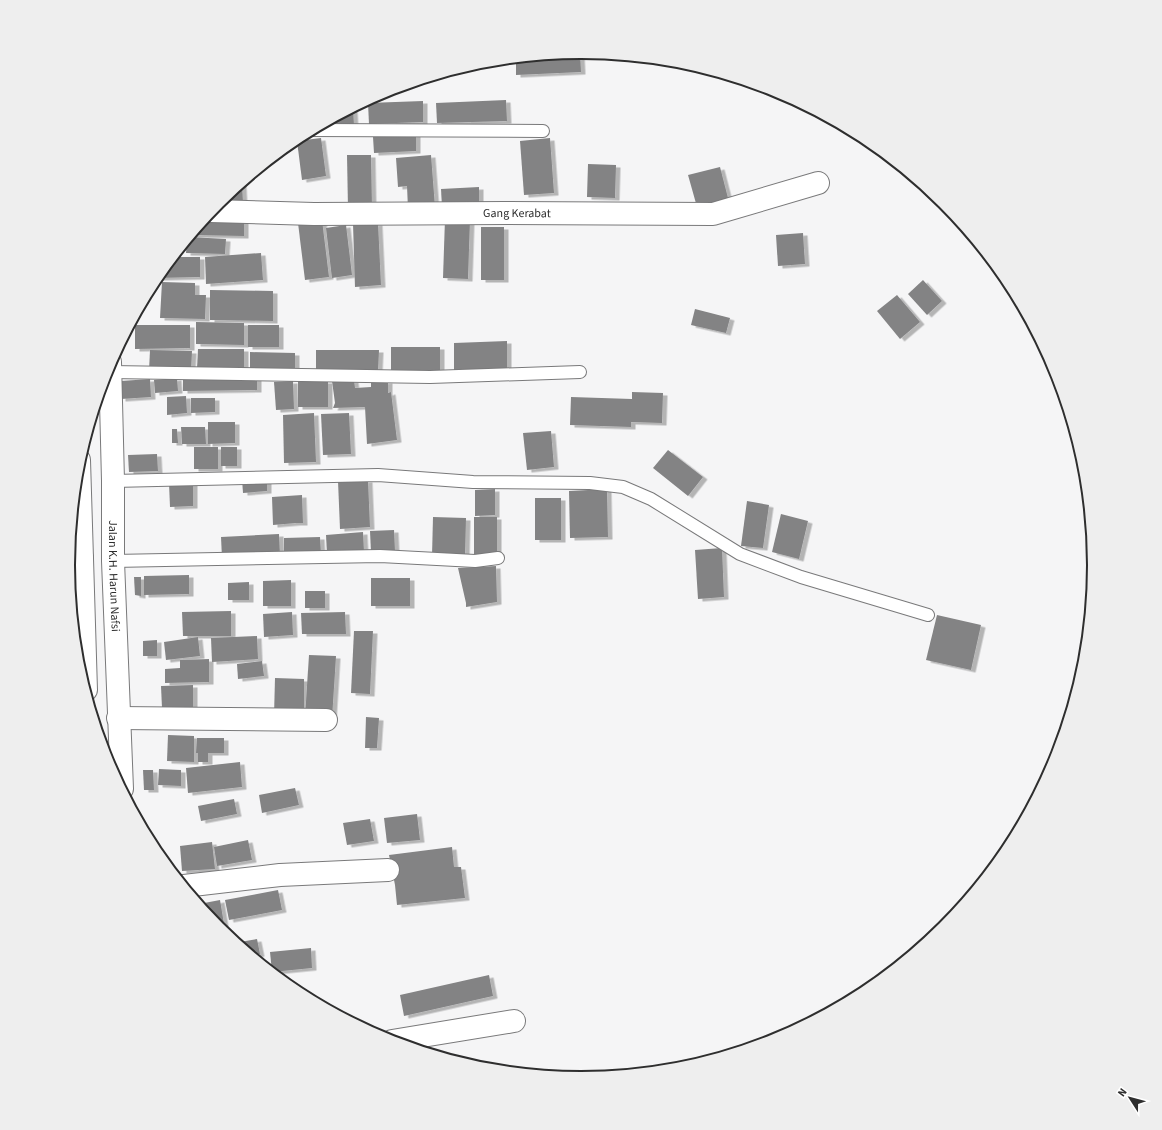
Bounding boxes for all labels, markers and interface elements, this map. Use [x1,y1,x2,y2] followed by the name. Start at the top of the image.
[483,204,551,222] street label: Gang Kerabat
[104,520,124,632] street label: Jalan K.H. Harun Nafsi
[1110,1078,1150,1118] north arrow
[1114,1085,1131,1100] text: N

